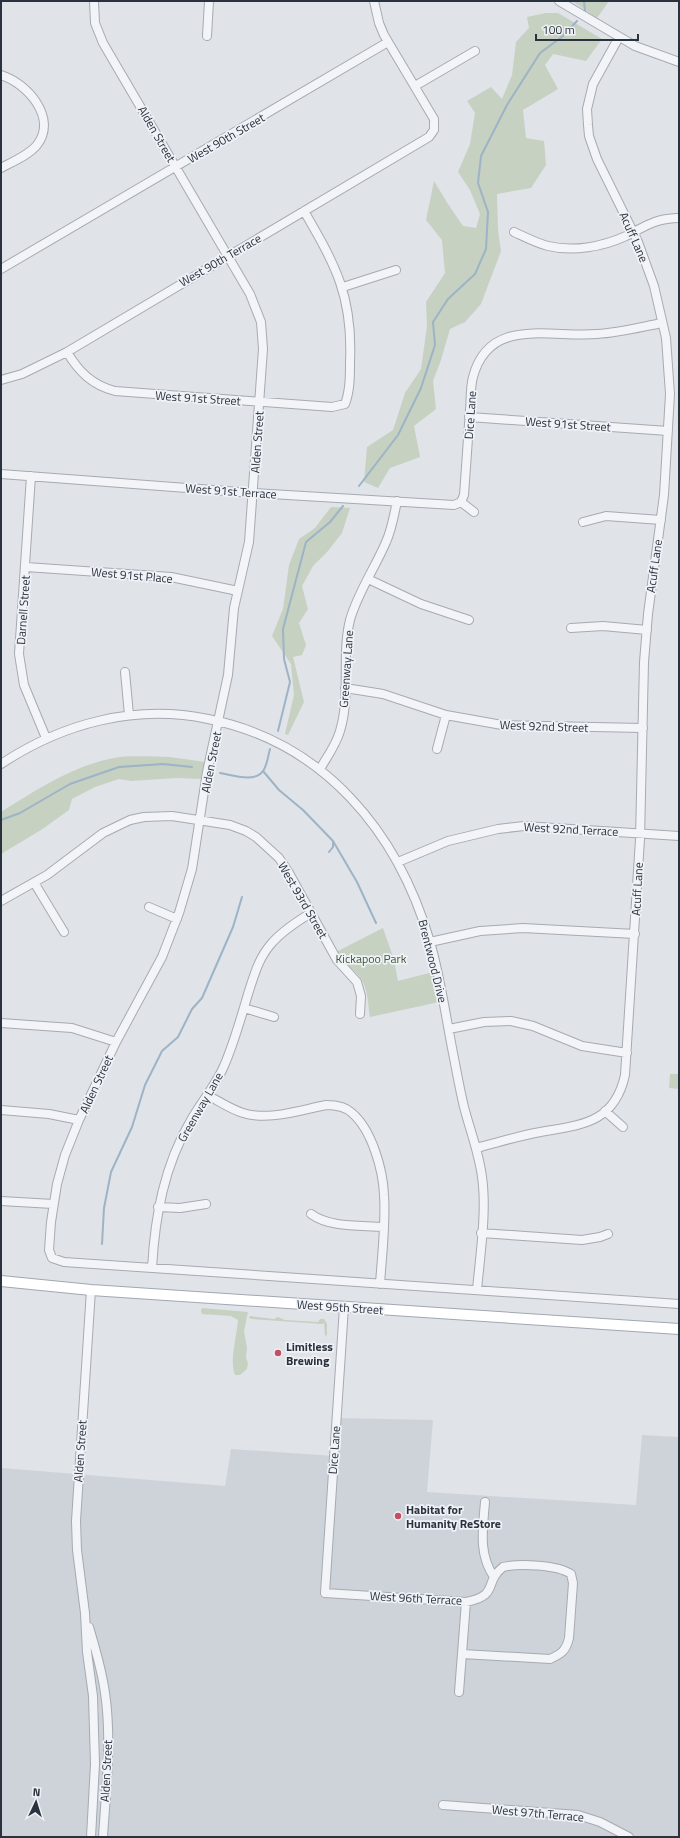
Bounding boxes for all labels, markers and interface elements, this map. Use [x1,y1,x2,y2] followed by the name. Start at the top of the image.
[536,16,638,42] scale bar
[542,20,575,39] text: 100 m
[133,102,181,166] street label: Alden Street
[184,108,269,168] street label: West 90th Street
[614,209,654,265] street label: Acuff Lane
[175,229,265,291] street label: West 90th Terrace
[155,386,242,411] street label: West 91st Street
[459,390,481,440] street label: Dice Lane
[245,409,269,474] street label: Alden Street
[525,412,612,437] street label: West 91st Street
[185,478,277,504] street label: West 91st Terrace
[641,538,667,594] street label: Acuff Lane
[90,562,174,588] street label: West 91st Place
[11,574,35,645] street label: Darnell Street
[334,630,358,708] street label: Greenway Lane
[499,715,589,737] street label: West 92nd Street
[196,729,226,794] street label: Alden Street
[523,817,619,841] street label: West 92nd Terrace
[273,858,333,943] street label: West 93rd Street
[626,862,648,916] street label: Acuff Lane
[413,917,453,1005] street label: Brentwood Drive
[335,949,407,968] park label: Kickapoo Park
[74,1051,118,1116] street label: Alden Street
[172,1069,228,1145] street label: Greenway Lane
[296,1295,385,1320] street label: West 95th Street
[286,1337,333,1370] place label: Limitless Brewing
[273,1348,283,1358] marker: Limitless Brewing
[68,1418,92,1483] street label: Alden Street
[323,1425,345,1475] street label: Dice Lane
[406,1500,501,1533] place label: Habitat for Humanity ReStore
[393,1511,403,1521] marker: Habitat for Humanity ReStore
[369,1586,463,1610] street label: West 96th Terrace
[95,1739,117,1803] street label: Alden Street
[16,1782,56,1822] north arrow
[32,1784,41,1800] text: N
[491,1800,585,1826] street label: West 97th Terrace

